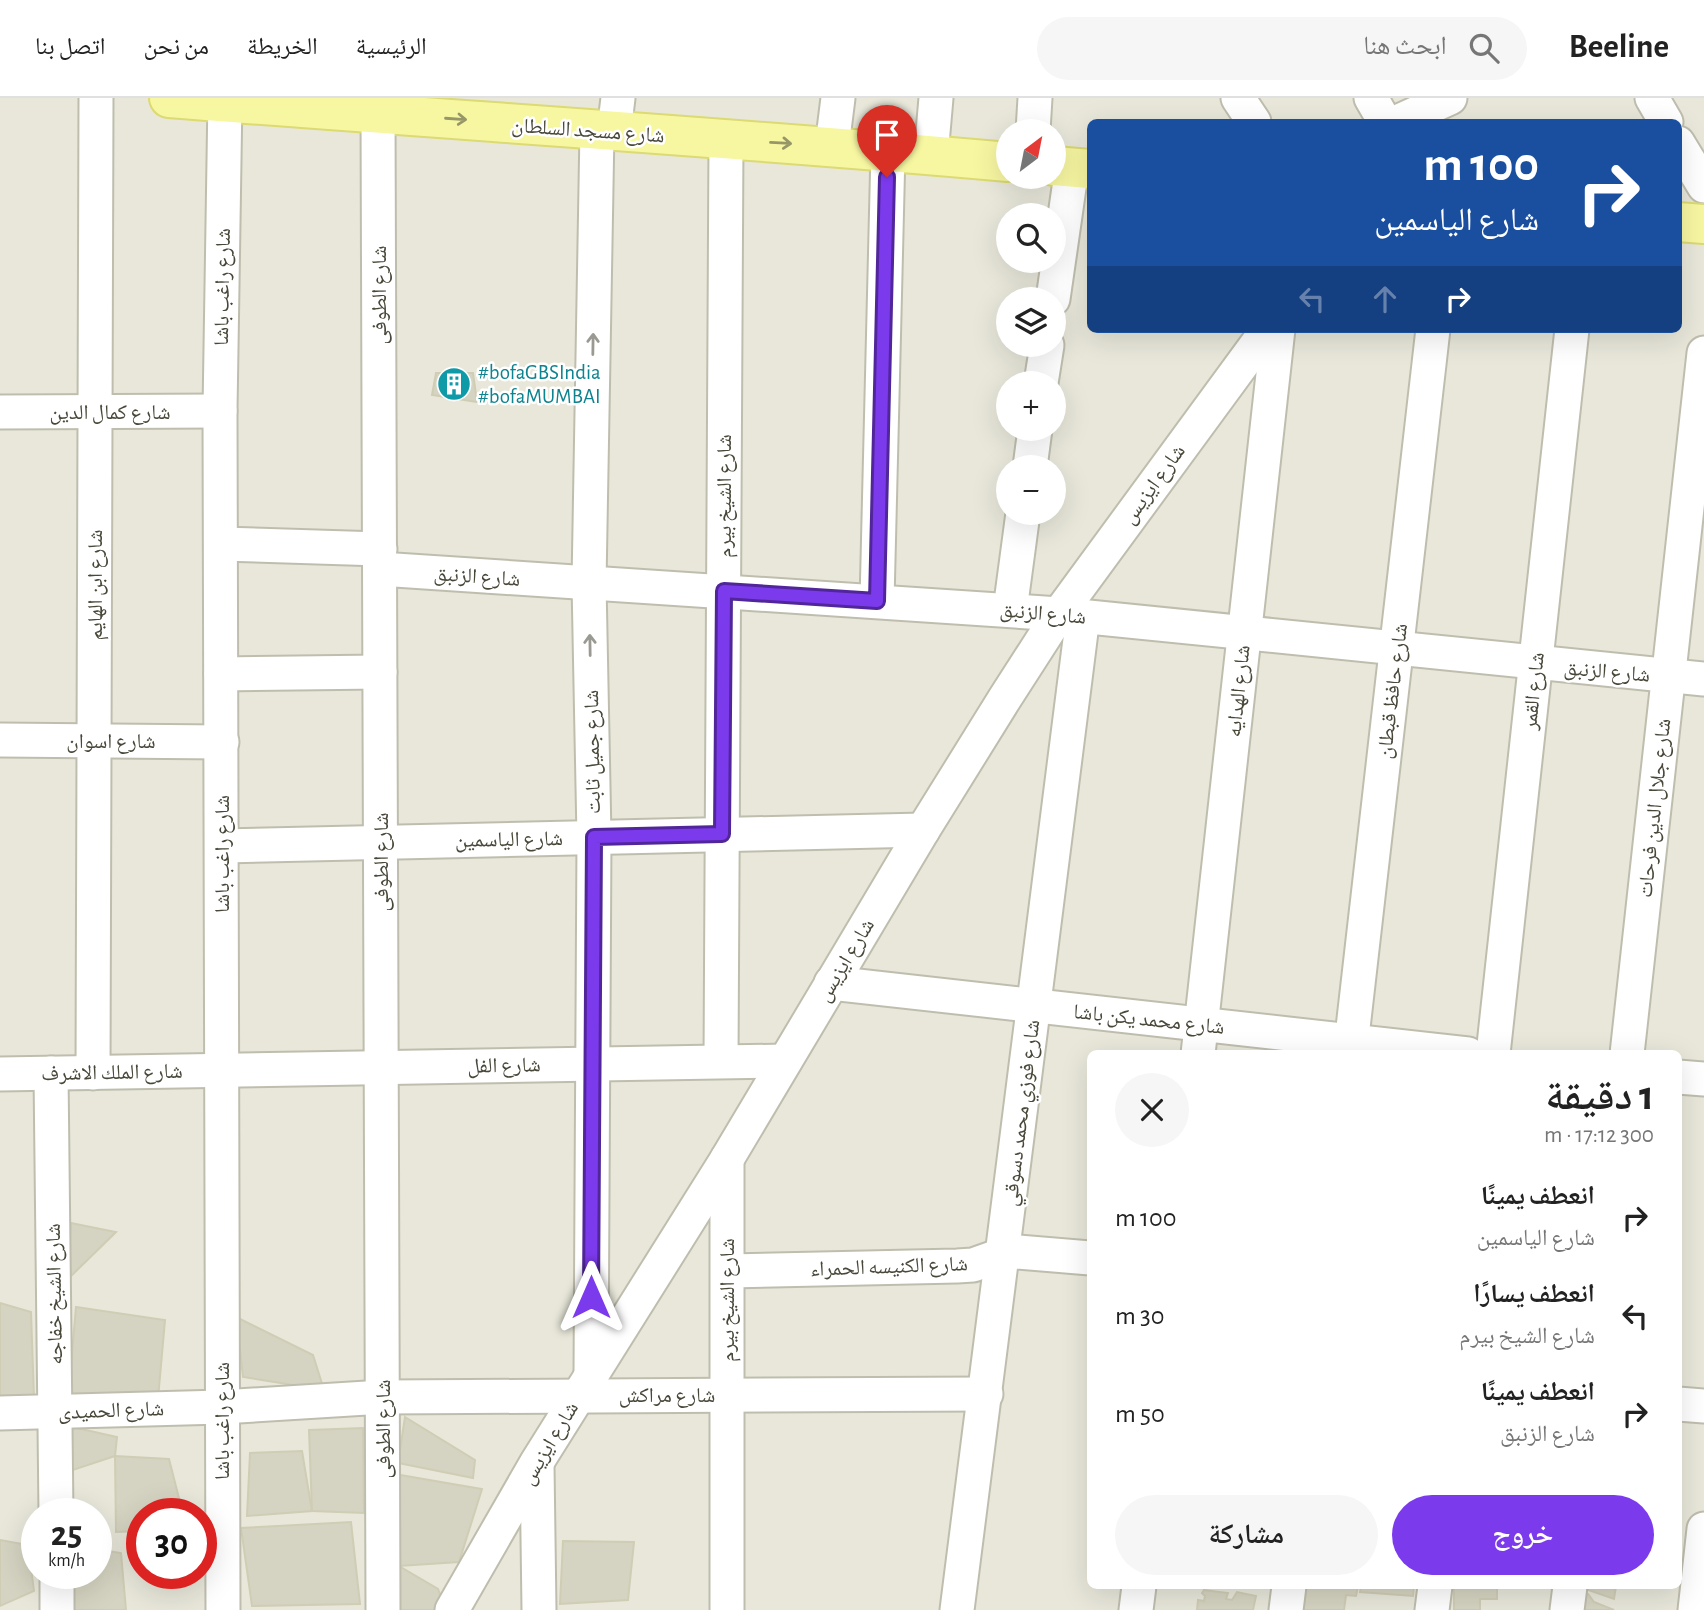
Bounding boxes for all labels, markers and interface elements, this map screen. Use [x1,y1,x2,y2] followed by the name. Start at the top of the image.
[1037,17,1527,80] search box
[1465,29,1503,67] icon: search
[1569,31,1669,64] text: Beeline
[1363,33,1447,59] text: ابحث هنا
[35,35,105,59] text: اتصل بنا
[143,35,209,59] text: من نحن
[247,35,318,59] text: الخريطة
[356,35,427,59] text: الرئيسية
[857,105,917,177] pin
[445,113,467,126] one-way arrow
[510,115,665,148] street label: شارع مسجد السلطان
[868,116,906,154] icon: arrive
[996,119,1066,189] north arrow
[996,119,1066,525] map controls
[769,137,792,150] one-way arrow
[1423,141,1539,190] text: 100 m
[1563,147,1654,238] icon: right
[996,203,1066,273] button: search
[1374,204,1539,236] text: شارع الياسمين
[211,228,236,346] street label: شارع راغب باشا
[369,245,392,345] street label: شارع الطوفى
[1293,280,1331,318] icon: left
[1366,280,1404,318] icon: ahead
[1439,280,1477,318] icon: right
[996,287,1066,357] button: layers
[587,332,600,355] one-way arrow
[478,362,601,407] place label: #bofaGBSIndia #bofaMUMBAI
[435,365,473,403] building icon: #bofaGBSIndia #bofaMUMBAI
[996,371,1066,441] button: +
[50,402,170,425] street label: شارع كمال الدين
[714,434,738,558] street label: شارع الشيخ بيرم
[1118,441,1191,529] street label: شارع ايزيس
[996,455,1066,525] button: −
[85,530,109,640] street label: شارع ابن الهايم
[433,563,521,592] street label: شارع الزنبق
[999,599,1087,630] street label: شارع الزنبق
[1374,622,1413,760] street label: شارع حافظ قبطان
[583,633,597,656] one-way arrow
[1223,644,1256,738] street label: شارع الهدايه
[1519,651,1550,732] street label: شارع القمر
[1563,657,1651,688] street label: شارع الزنبق
[581,690,606,814] street label: شارع جميل ثابت
[1635,717,1676,899] street label: شارع جلال الدين فرحات
[66,731,156,754] street label: شارع اسوان
[212,795,235,913] street label: شارع راغب باشا
[371,812,394,912] street label: شارع الطوفى
[455,828,563,853] street label: شارع الياسمين
[813,915,880,1006] street label: شارع ايزيس
[1072,1001,1226,1040] street label: شارع محمد يكن باشا
[1000,1019,1049,1208] street label: شارع فوزي محمد دسوقي
[467,1054,541,1079] street label: شارع الفل
[41,1061,183,1086] street label: شارع الملك الاشرف
[1115,1073,1189,1147] button: close
[1545,1075,1654,1117] text: 1 دقيقة
[1544,1124,1654,1147] text: 300 m · 17:12
[1481,1183,1595,1209] text: انعطف يمينًا
[1616,1199,1654,1237] icon: right
[1115,1205,1177,1231] text: 100 m
[43,1223,68,1365] street label: شارع الشيخ خفاجه
[1477,1227,1595,1250] text: شارع الياسمين
[717,1238,741,1362] street label: شارع الشيخ بيرم
[810,1253,968,1282] street label: شارع الكنيسه الحمراء
[554,1260,628,1334] position arrow
[1473,1281,1595,1307] text: انعطف يسارًا
[1616,1297,1654,1335] icon: left
[1115,1303,1165,1329] text: 30 m
[1459,1325,1595,1348] text: شارع الشيخ بيرم
[212,1362,235,1480] street label: شارع راغب باشا
[373,1379,396,1479] street label: شارع الطوفى
[1481,1379,1595,1405] text: انعطف يمينًا
[619,1385,715,1408] street label: شارع مراكش
[1616,1395,1654,1433] icon: right
[58,1398,164,1425] street label: شارع الحميدى
[517,1398,584,1489] street label: شارع ايزيس
[1115,1401,1165,1427] text: 50 m
[1500,1423,1595,1446] text: شارع الزنبق
[1115,1495,1378,1575] button: مشاركة
[1392,1495,1654,1575] button: خروج
[126,1498,217,1589] speed limit sign: 30
[51,1517,82,1552] text: 25
[48,1552,85,1570] text: km/h

